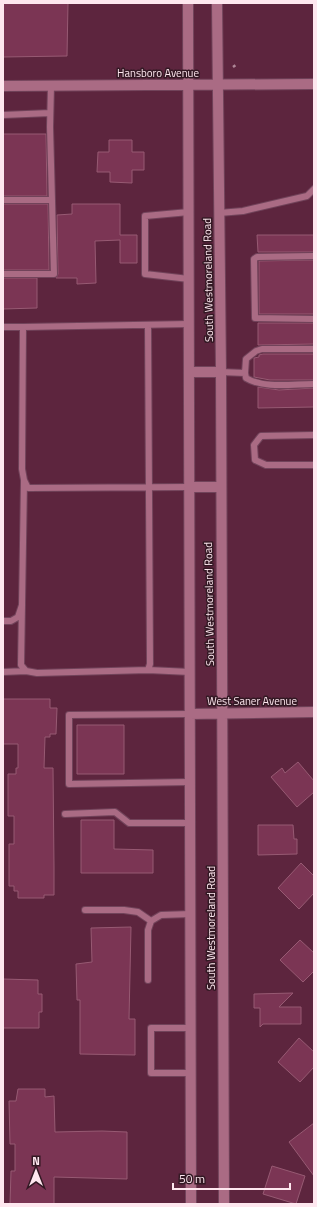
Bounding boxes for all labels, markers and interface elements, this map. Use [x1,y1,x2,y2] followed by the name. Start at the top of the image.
[117,65,199,81] street label: Hansboro Avenue
[199,218,217,342] street label: South Westmoreland Road
[200,542,218,666] street label: South Westmoreland Road
[207,693,297,709] street label: West Saner Avenue
[203,866,219,990] street label: South Westmoreland Road
[16,1151,56,1191] north arrow
[32,1153,40,1169] text: N
[173,1165,290,1191] scale bar
[179,1169,205,1188] text: 50 m

